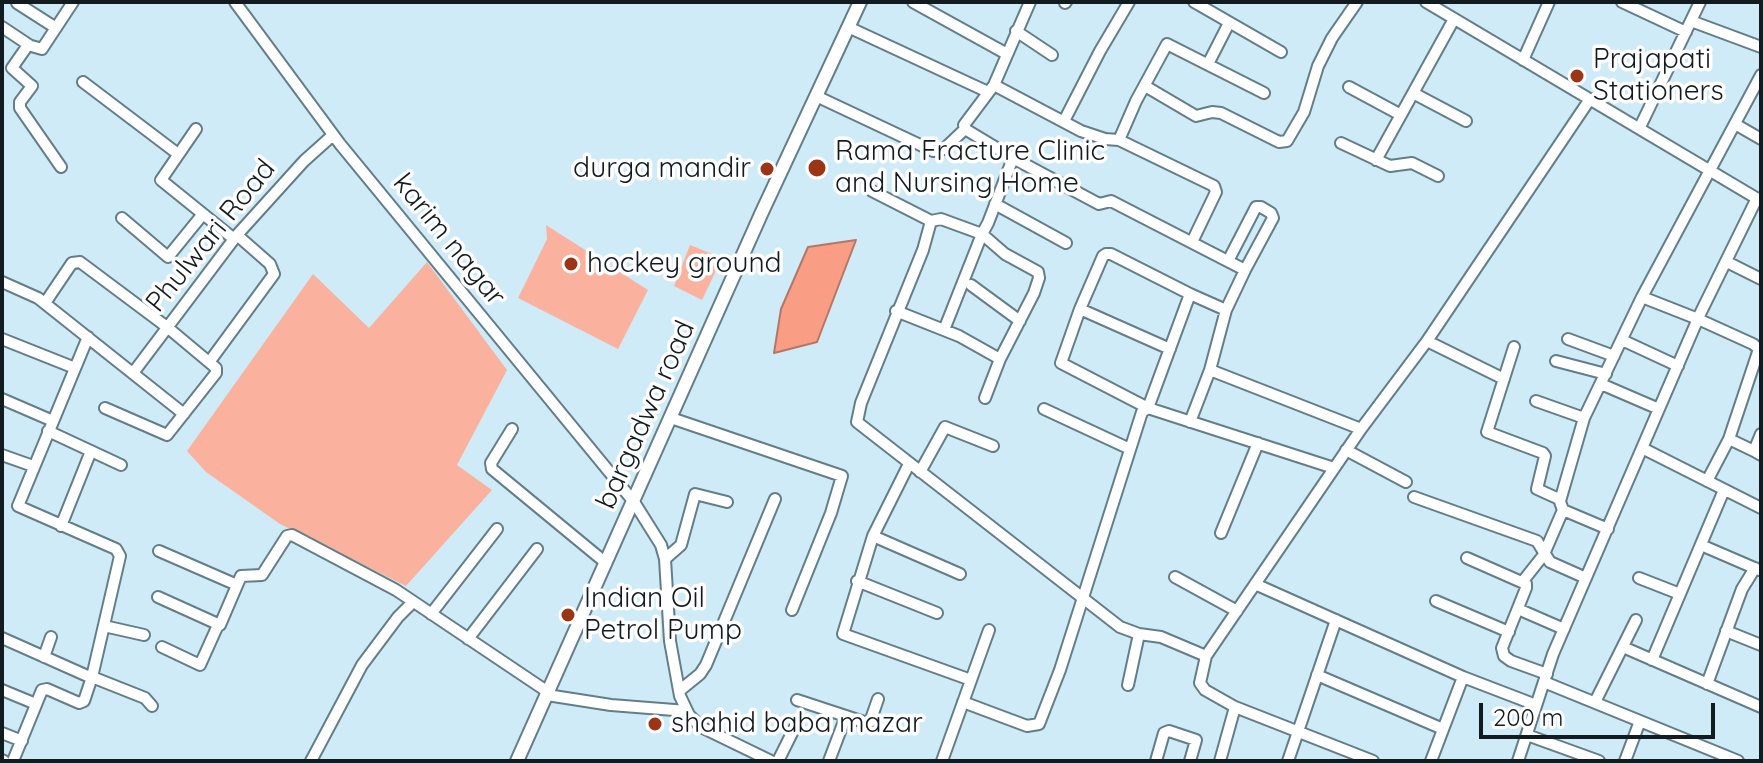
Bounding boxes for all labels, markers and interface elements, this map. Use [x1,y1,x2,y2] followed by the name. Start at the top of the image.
[1593,43,1724,109] place label: Prajapati Stationers
[1568,67,1586,85] marker: Prajapati Stationers
[835,135,1105,201] place label: Rama Fracture Clinic and Nursing Home
[573,152,751,186] place label: durga mandir
[139,153,283,319] street label: Phulwari Road
[806,157,828,179] marker: Rama Fracture Clinic and Nursing Home
[758,160,776,178] marker: durga mandir
[386,167,512,313] street label: karim nagar
[587,247,782,281] place label: hockey ground
[562,255,580,273] marker: hockey ground
[589,316,703,514] street label: bargadwa road
[584,582,742,648] place label: Indian Oil Petrol Pump
[559,606,577,624] marker: Indian Oil Petrol Pump
[1483,687,1719,737] scale bar
[1493,702,1563,732] text: 200 m
[671,707,923,741] place label: shahid baba mazar
[646,715,664,733] marker: shahid baba mazar

